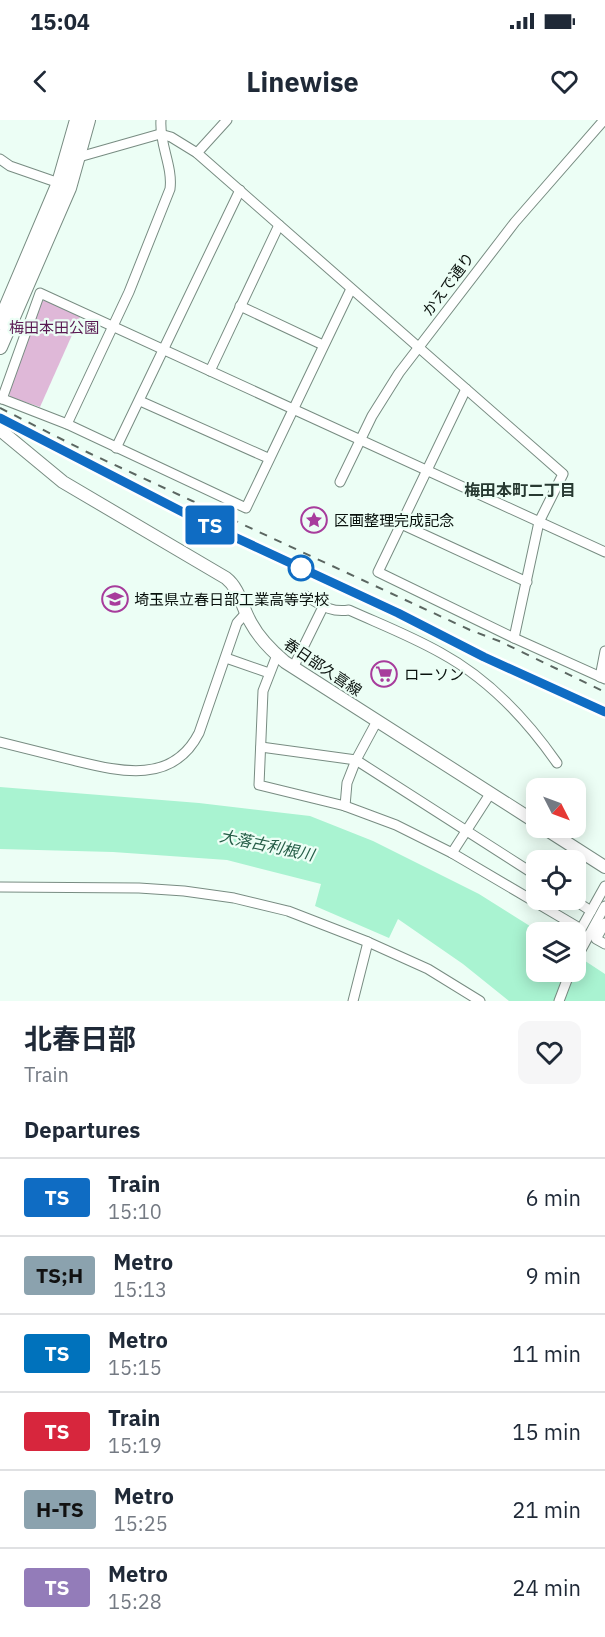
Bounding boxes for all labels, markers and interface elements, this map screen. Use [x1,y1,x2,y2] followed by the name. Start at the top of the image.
[30,7,90,36] text: 15:04
[246,64,359,99] text: Linewise
[24,65,57,98] icon: back
[548,65,581,98] icon: heart
[418,249,478,319] street label: かえで通り
[9,318,99,337] park label: 梅田本田公園
[464,480,576,500] district label: 梅田本町二丁目
[299,505,329,535] place icon: 区画整理完成記念
[183,506,237,544] line badge: TS
[197,511,223,539] text: TS
[334,511,454,530] place label: 区画整理完成記念
[288,555,314,581] unlabelled marker
[100,584,130,614] school or university icon: 埼玉県立春日部工業高等学校
[134,590,329,609] place label: 埼玉県立春日部工業高等学校
[280,634,366,700] street label: 春日部久喜線
[369,659,399,689] supermarket icon: ローソン
[404,665,464,684] place label: ローソン
[526,778,586,838] north arrow
[526,778,586,982] map controls
[218,825,318,865] water label: 大落古利根川
[526,850,586,910] button: locate
[526,922,586,982] button: layers
[24,1020,136,1057] text: 北春日部
[518,1021,581,1084] button: heart
[24,1061,69,1088] text: Train
[24,1115,140,1144] text: Departures
[108,1169,160,1198] text: Train
[44,1183,70,1211] text: TS
[525,1183,581,1212] text: 6 min
[108,1198,162,1225] text: 15:10
[113,1247,173,1276] text: Metro
[36,1261,83,1289] text: TS;H
[525,1261,581,1290] text: 9 min
[113,1276,167,1303] text: 15:13
[108,1325,168,1354] text: Metro
[44,1339,70,1367] text: TS
[512,1339,581,1368] text: 11 min
[108,1354,162,1381] text: 15:15
[108,1403,160,1432] text: Train
[44,1417,70,1445] text: TS
[512,1417,581,1446] text: 15 min
[108,1432,162,1459] text: 15:19
[114,1481,174,1510] text: Metro
[36,1495,84,1523] text: H-TS
[512,1495,581,1524] text: 21 min
[114,1510,168,1537] text: 15:25
[108,1559,168,1588] text: Metro
[44,1573,70,1601] text: TS
[512,1573,581,1602] text: 24 min
[108,1588,162,1615] text: 15:28

